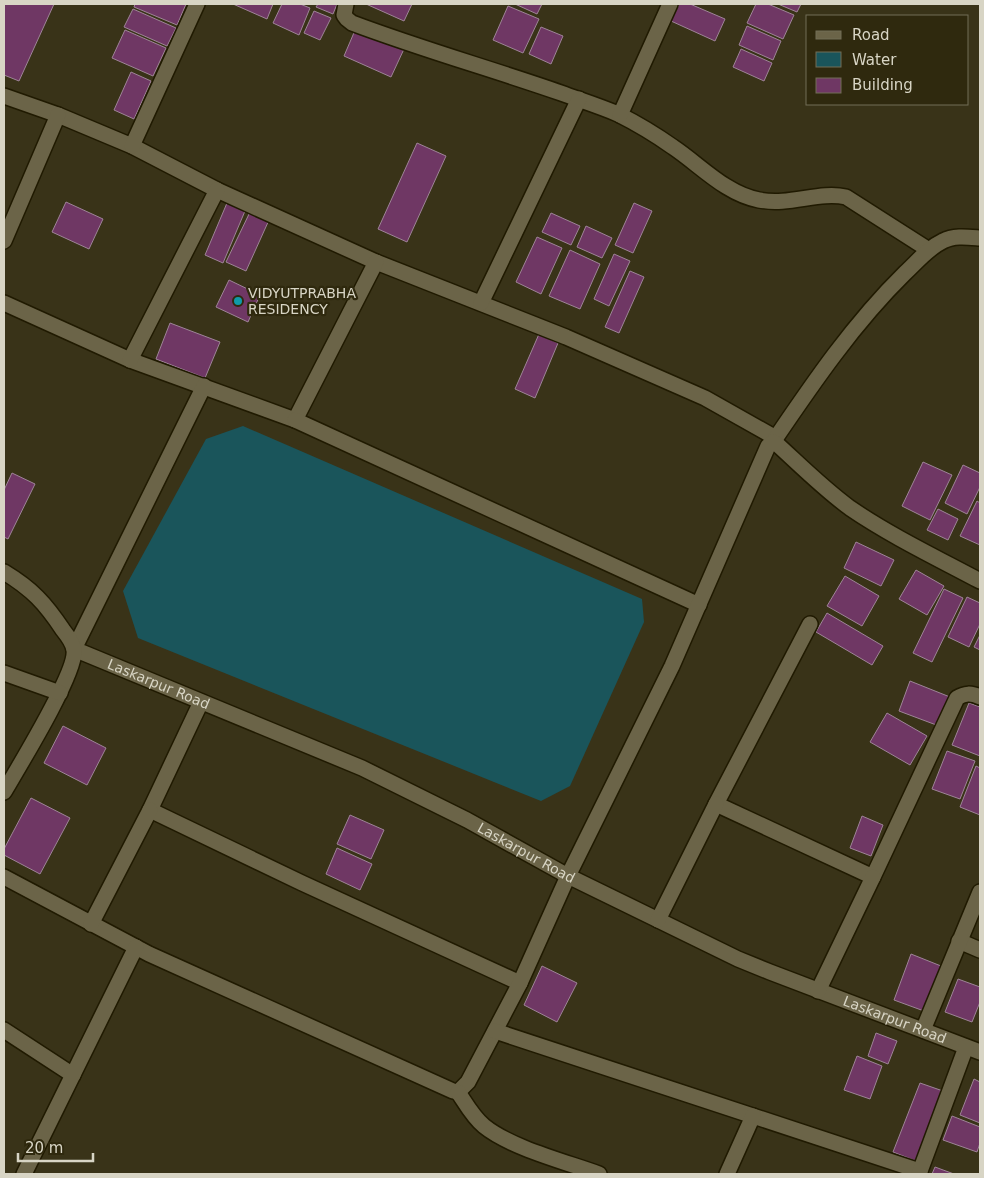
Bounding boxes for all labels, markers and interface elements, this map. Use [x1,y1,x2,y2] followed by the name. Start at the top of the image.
[806,15,969,105] legend
[852,26,890,44] text: Road
[852,51,897,69] text: Water
[852,76,913,94] text: Building
[248,285,356,317] place label: VIDYUTPRABHA RESIDENCY
[232,295,244,307] marker: VIDYUTPRABHA RESIDENCY
[105,656,212,712] street label: Laskarpur Road
[475,819,578,886] street label: Laskarpur Road
[841,993,949,1046] street label: Laskarpur Road
[18,1130,92,1162] scale bar
[25,1139,63,1157] text: 20 m

